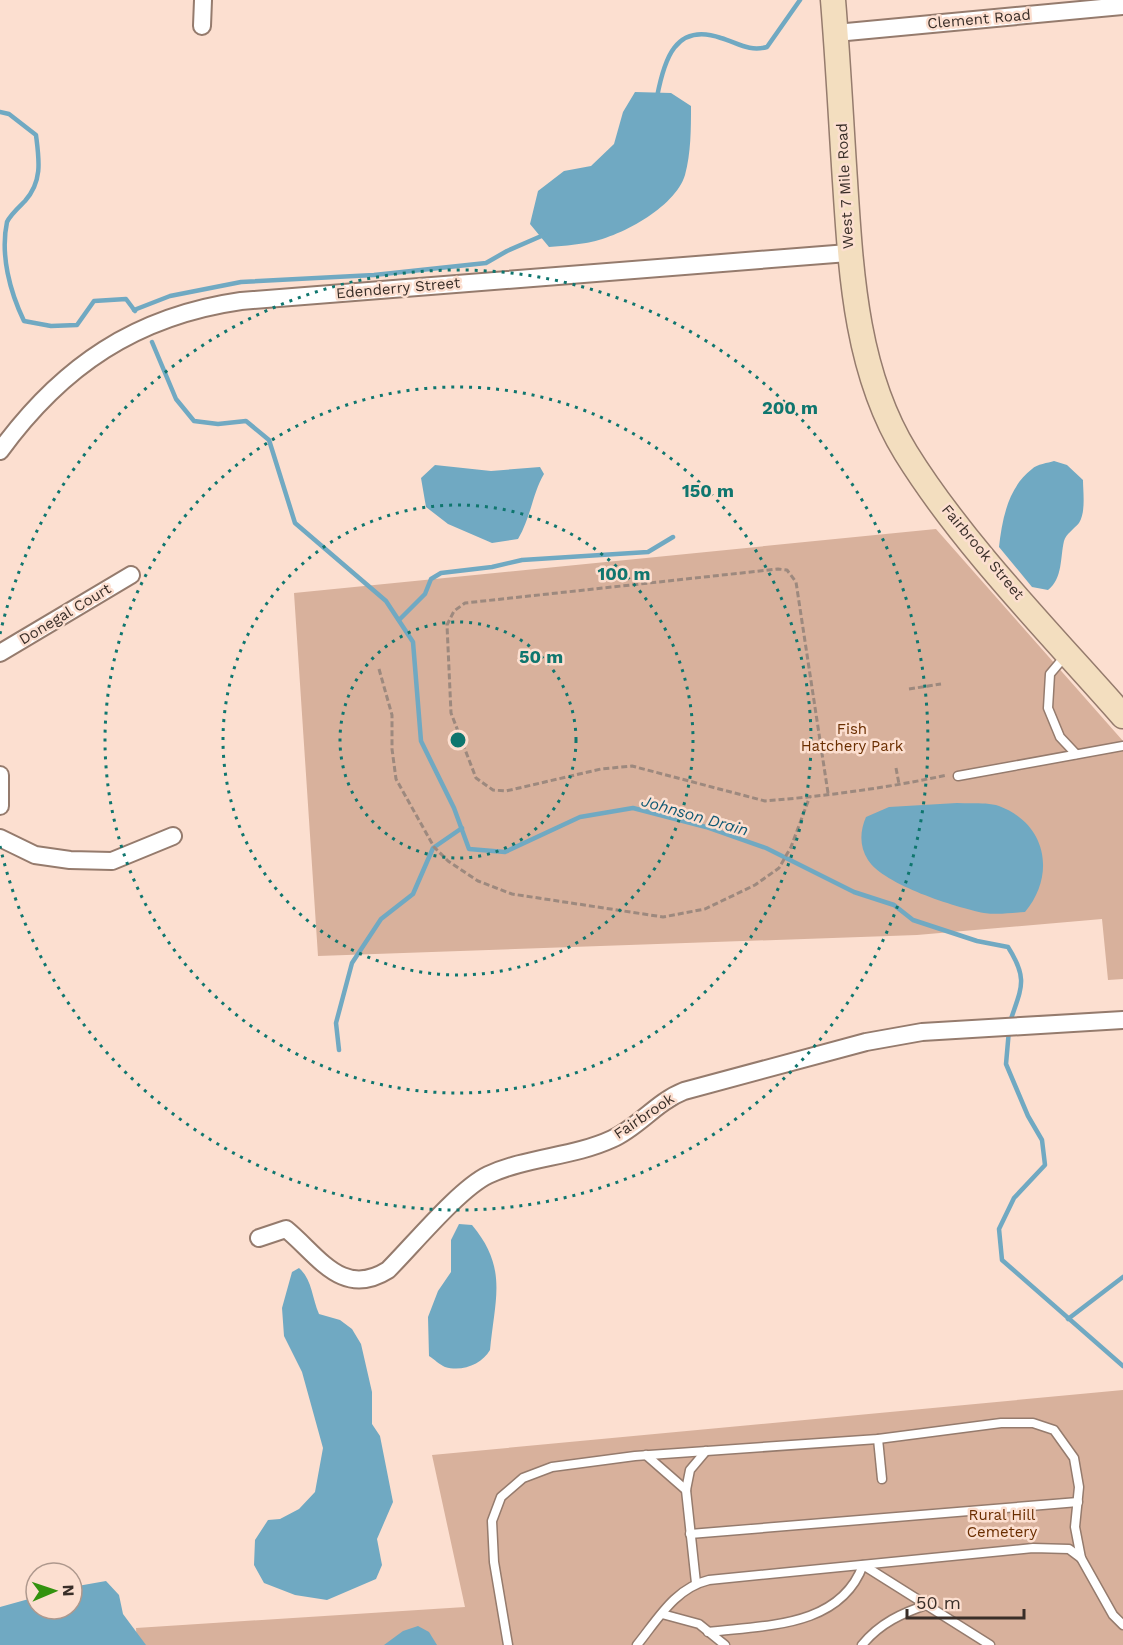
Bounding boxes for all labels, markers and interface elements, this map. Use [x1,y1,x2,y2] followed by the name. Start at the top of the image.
[927,6,1031,32] street label: Clement Road
[833,123,857,249] street label: West 7 Mile Road
[335,274,462,302] street label: Edenderry Street
[762,397,818,418] text: 200 m
[682,480,734,501] text: 150 m
[938,501,1029,604] street label: Fairbrook Street
[597,563,651,584] text: 100 m
[16,579,115,648] street label: Donegal Court
[519,646,563,667] text: 50 m
[801,720,904,755] park label: Fish Hatchery Park
[448,730,468,750] centre of rings
[639,791,751,840] water label: Johnson Drain
[610,1089,678,1143] street label: Fairbrook
[967,1506,1037,1541] park label: Rural Hill Cemetery
[24,1561,84,1621] north arrow
[907,1582,1024,1620] scale bar
[59,1584,78,1597] text: N
[916,1592,961,1613] text: 50 m

